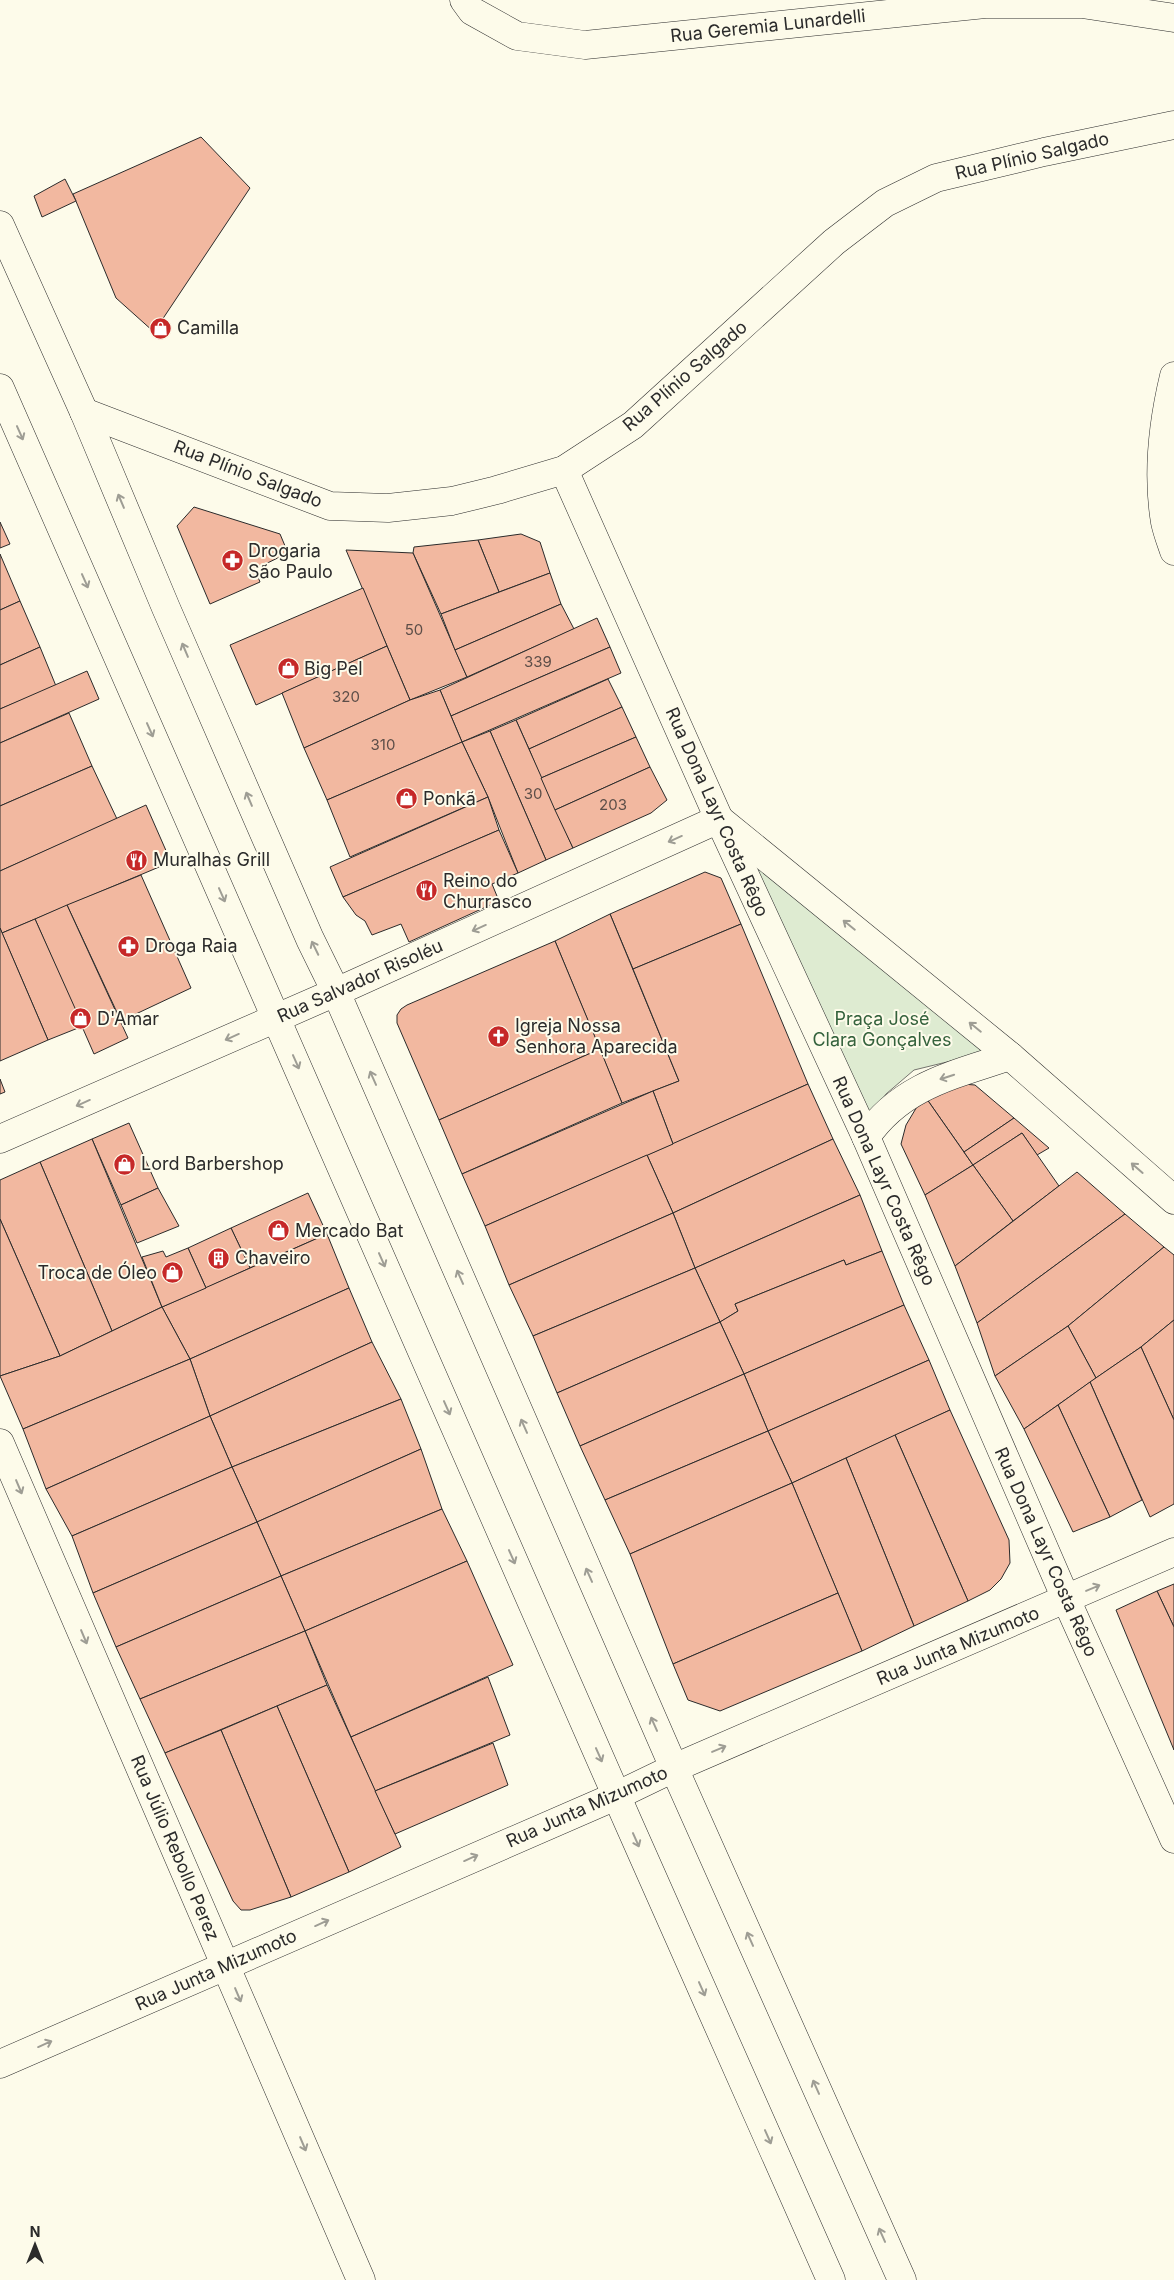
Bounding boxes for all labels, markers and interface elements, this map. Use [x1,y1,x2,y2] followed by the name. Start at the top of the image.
[669,5,867,46] street label: Rua Geremia Lunardelli
[953,128,1111,183] street label: Rua Plínio Salgado
[149,316,173,340] shop icon: Camilla
[618,316,751,435] street label: Rua Plínio Salgado
[177,317,239,338] place label: Camilla
[15,425,25,440] one-way arrow
[171,436,325,512] street label: Rua Plínio Salgado
[115,494,125,509] one-way arrow
[248,540,333,582] place label: Drogaria São Paulo
[220,549,244,573] pharmacy icon: Drogaria São Paulo
[80,573,90,588] one-way arrow
[405,620,423,639] house number: 50
[179,643,189,658] one-way arrow
[524,652,552,671] house number: 339
[276,657,300,681] shop icon: Big Pel
[304,658,363,679] place label: Big Pel
[332,687,360,706] house number: 320
[662,704,773,920] street label: Rua Dona Layr Costa Rêgo
[145,722,155,737] one-way arrow
[371,735,395,754] house number: 310
[524,784,542,803] house number: 30
[395,787,419,811] shop icon: Ponkã
[423,788,476,809] place label: Ponkã
[244,792,254,807] one-way arrow
[599,795,627,814] house number: 203
[668,835,683,844] one-way arrow
[125,848,149,872] restaurant icon: Muralhas Grill
[153,849,270,870] place label: Muralhas Grill
[443,870,532,912] place label: Reino do Churrasco
[415,879,439,903] restaurant icon: Reino do Churrasco
[218,887,227,902] one-way arrow
[843,919,856,930] one-way arrow
[472,923,487,933] one-way arrow
[117,934,141,958] pharmacy icon: Droga Raia
[145,935,238,956] place label: Droga Raia
[274,935,446,1027] street label: Rua Salvador Risoléu
[309,941,319,956] one-way arrow
[69,1007,93,1031] shop icon: D'Amar
[97,1008,159,1029] place label: D'Amar
[812,1008,952,1050] park label: Praça José Clara Gonçalves
[515,1015,678,1057] place label: Igreja Nossa Senhora Aparecida
[969,1022,982,1033] one-way arrow
[487,1024,511,1048] church icon: Igreja Nossa Senhora Aparecida
[225,1033,240,1043] one-way arrow
[293,1055,302,1070] one-way arrow
[367,1071,377,1086] one-way arrow
[829,1073,940,1289] street label: Rua Dona Layr Costa Rêgo
[940,1073,956,1082] one-way arrow
[76,1098,91,1108] one-way arrow
[113,1152,137,1176] shop icon: Lord Barbershop
[141,1153,284,1174] place label: Lord Barbershop
[1131,1162,1144,1174] one-way arrow
[267,1219,291,1243] shop icon: Mercado Bat
[295,1220,404,1241] place label: Mercado Bat
[207,1246,231,1270] building icon: Chaveiro
[235,1247,311,1268] place label: Chaveiro
[379,1252,388,1267] one-way arrow
[38,1261,157,1283] place label: Troca de Óleo
[161,1261,185,1285] shop icon: Troca de Óleo
[454,1270,464,1285] one-way arrow
[443,1400,453,1415] one-way arrow
[519,1419,529,1434] one-way arrow
[991,1444,1102,1660] street label: Rua Dona Layr Costa Rêgo
[16,1480,25,1495] one-way arrow
[508,1549,518,1564] one-way arrow
[584,1568,594,1583] one-way arrow
[1085,1582,1100,1592] one-way arrow
[873,1602,1042,1689] street label: Rua Junta Mizumoto
[79,1629,89,1644] one-way arrow
[649,1717,659,1732] one-way arrow
[711,1743,726,1753] one-way arrow
[594,1747,604,1762] one-way arrow
[127,1752,224,1944] street label: Rua Júlio Rebollo Perez
[503,1761,671,1852] street label: Rua Junta Mizumoto
[632,1832,641,1847] one-way arrow
[463,1853,478,1863] one-way arrow
[314,1918,329,1928] one-way arrow
[132,1924,300,2015] street label: Rua Junta Mizumoto
[744,1932,754,1947] one-way arrow
[697,1981,707,1996] one-way arrow
[234,1987,244,2002] one-way arrow
[37,2039,52,2049] one-way arrow
[811,2080,821,2095] one-way arrow
[763,2129,773,2144] one-way arrow
[298,2136,308,2151] one-way arrow
[10,2220,60,2270] north arrow
[30,2223,40,2240] text: N
[877,2228,887,2243] one-way arrow

